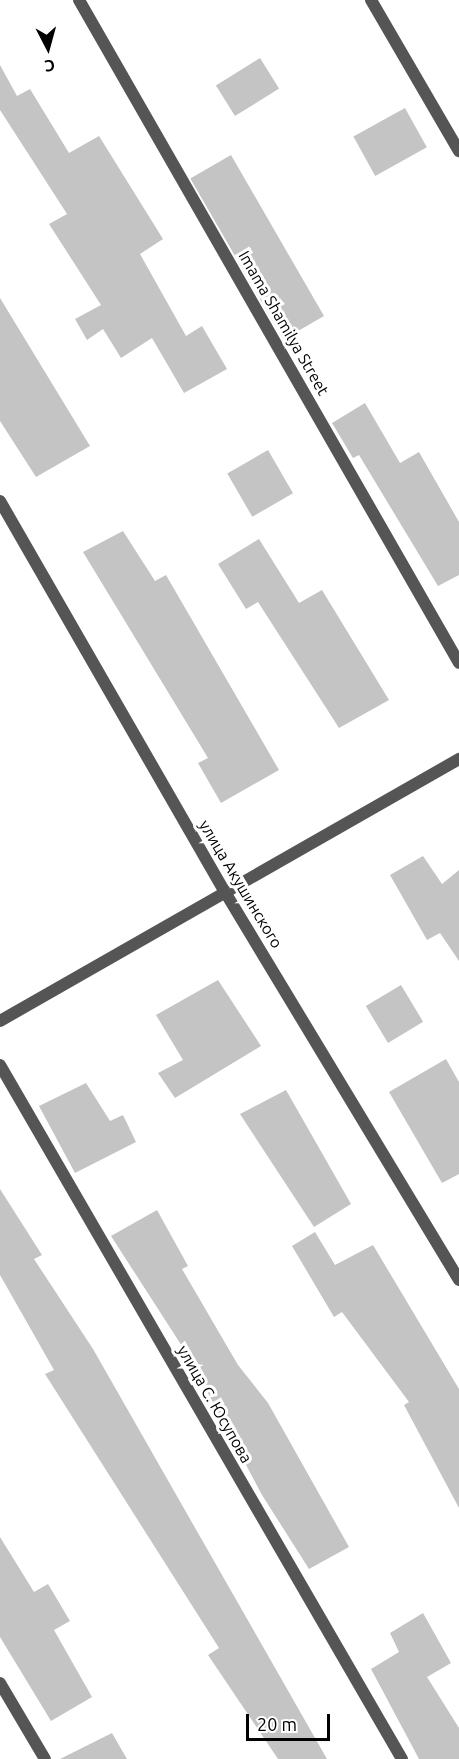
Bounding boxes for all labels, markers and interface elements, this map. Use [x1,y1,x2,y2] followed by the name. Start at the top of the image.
[18,18,78,78] north arrow
[44,56,56,75] text: С
[235,247,333,399] street label: Imama Shamilya Street
[195,816,287,952] street label: улица Акушинского
[174,1342,256,1466] street label: улица С. Юсупова
[249,1702,333,1740] scale bar
[257,1714,297,1734] text: 20 m

